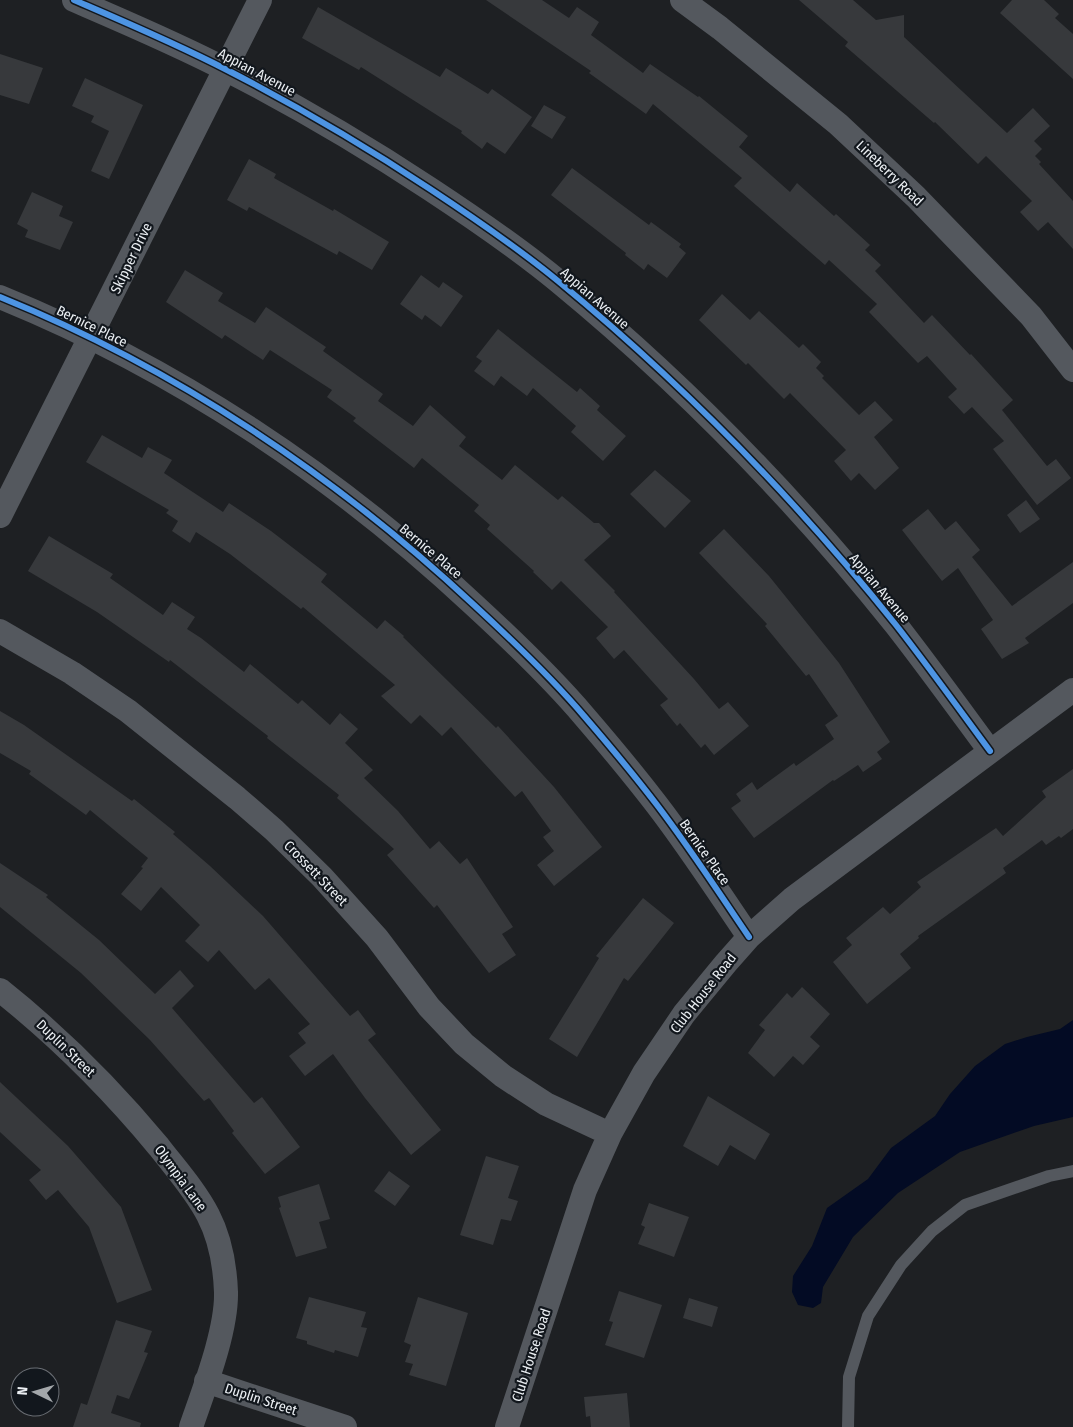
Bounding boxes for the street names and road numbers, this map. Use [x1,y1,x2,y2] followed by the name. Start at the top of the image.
[215,45,299,100] street label: Appian Avenue
[853,137,927,210] street label: Lineberry Road
[107,220,156,296] street label: Skipper Drive
[557,264,633,333] street label: Appian Avenue
[54,302,130,351] street label: Bernice Place
[396,520,466,583] street label: Bernice Place
[846,550,914,627] street label: Appian Avenue
[676,816,734,889] street label: Bernice Place
[280,837,351,910] street label: Crossett Street
[667,950,740,1037] street label: Club House Road
[33,1016,99,1081] street label: Duplin Street
[151,1142,210,1215] street label: Olympia Lane
[508,1306,555,1404] street label: Club House Road
[222,1380,300,1419] street label: Duplin Street

